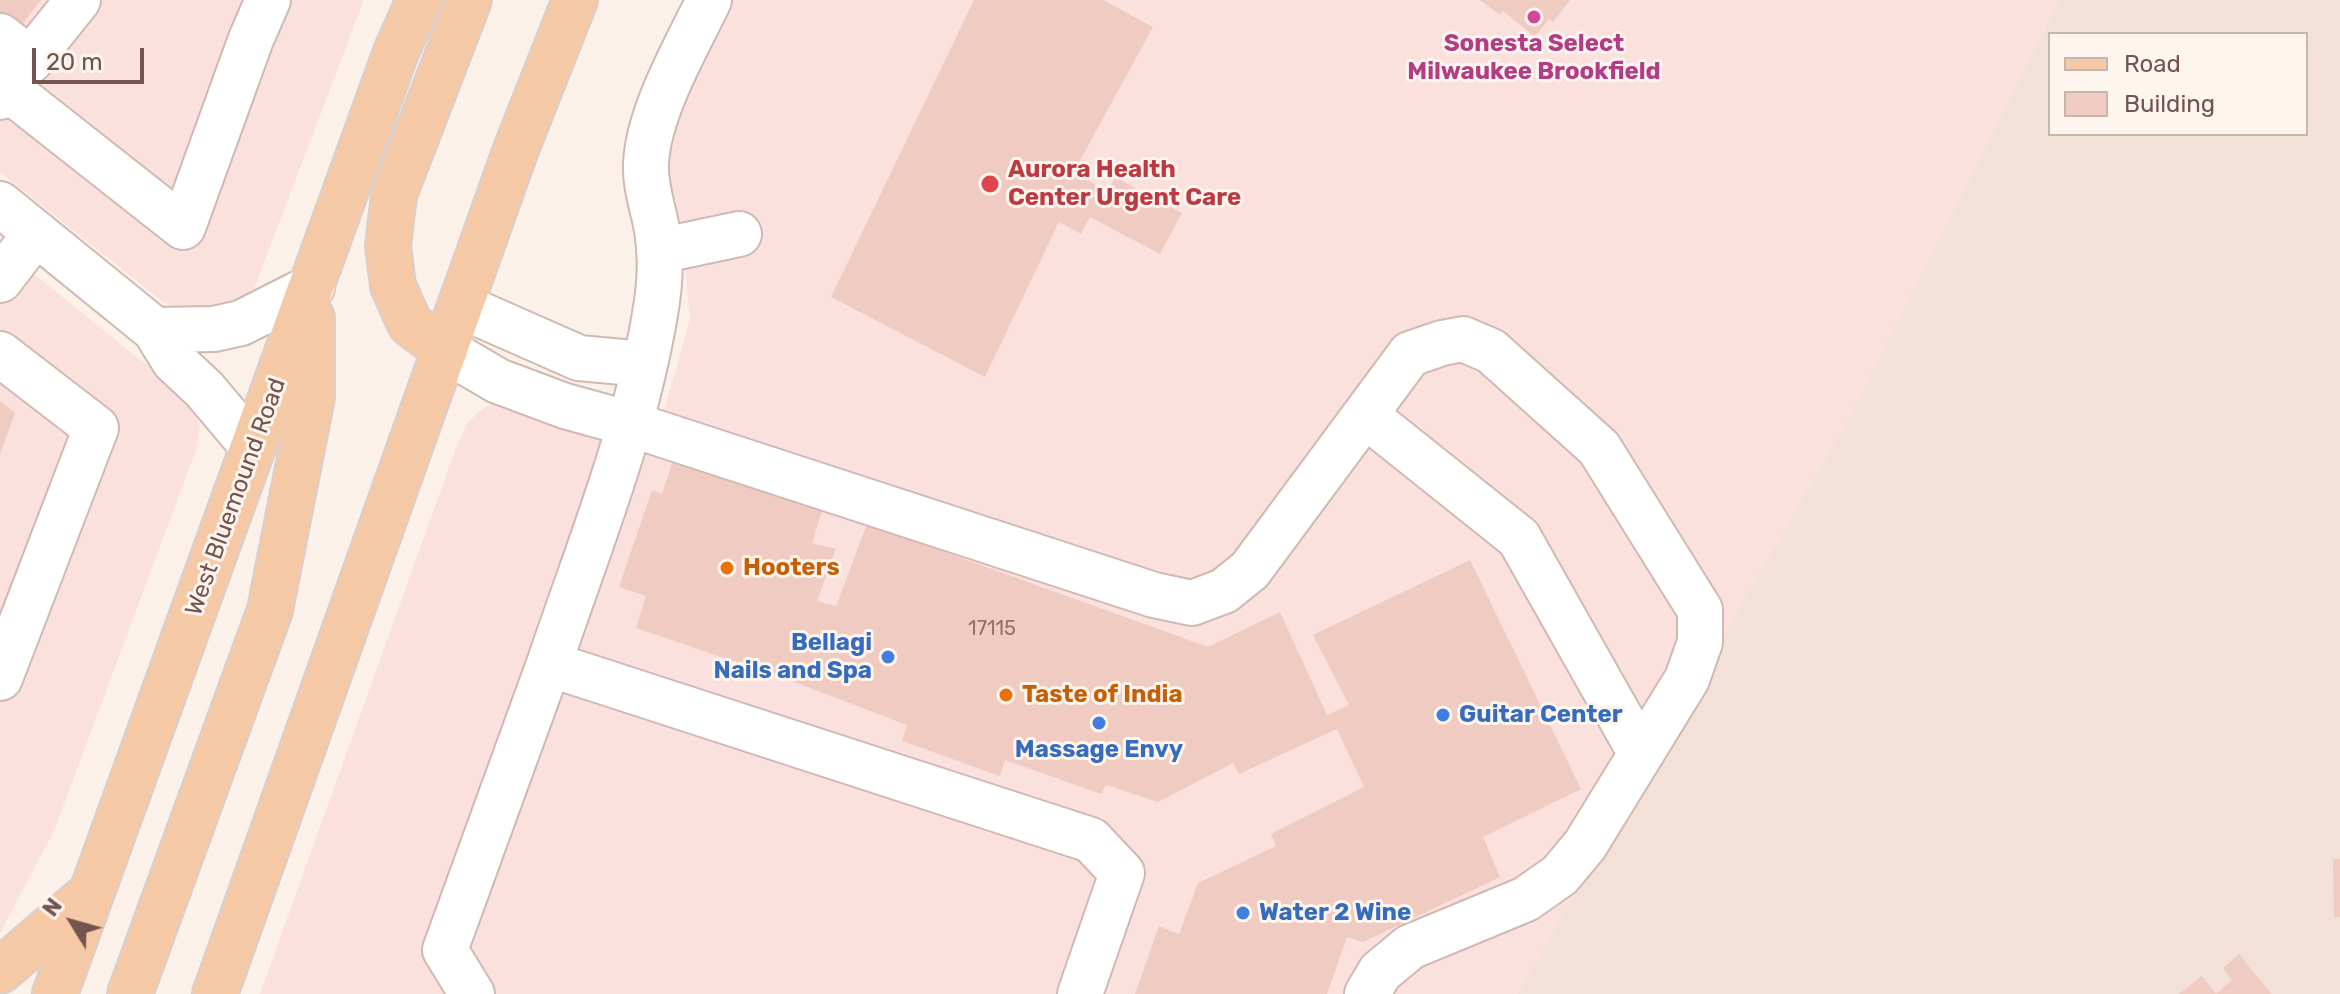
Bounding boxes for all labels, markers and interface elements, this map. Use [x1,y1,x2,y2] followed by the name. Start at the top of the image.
[1525,8,1543,26] marker: Sonesta Select Milwaukee Brookfield
[1407,30,1661,86] place label: Sonesta Select Milwaukee Brookfield
[36,32,148,82] scale bar
[2048,32,2308,136] legend
[46,48,103,76] text: 20 m
[2124,50,2181,78] text: Road
[2124,90,2215,118] text: Building
[1008,156,1241,212] place label: Aurora Health Center Urgent Care
[979,173,1001,195] marker: Aurora Health Center Urgent Care
[180,374,292,620] street label: West Bluemound Road
[743,554,840,582] place label: Hooters
[718,559,736,577] marker: Hooters
[968,617,1016,641] house number: 17115
[713,629,872,685] place label: Bellagi Nails and Spa
[879,648,897,666] marker: Bellagi Nails and Spa
[1022,681,1183,709] place label: Taste of India
[997,686,1015,704] marker: Taste of India
[1459,701,1623,729] place label: Guitar Center
[1434,706,1452,724] marker: Guitar Center
[1090,714,1108,732] marker: Massage Envy
[1015,736,1183,764] place label: Massage Envy
[32,882,112,962] north arrow
[37,893,68,922] text: N
[1259,899,1411,927] place label: Water 2 Wine
[1234,904,1252,922] marker: Water 2 Wine

